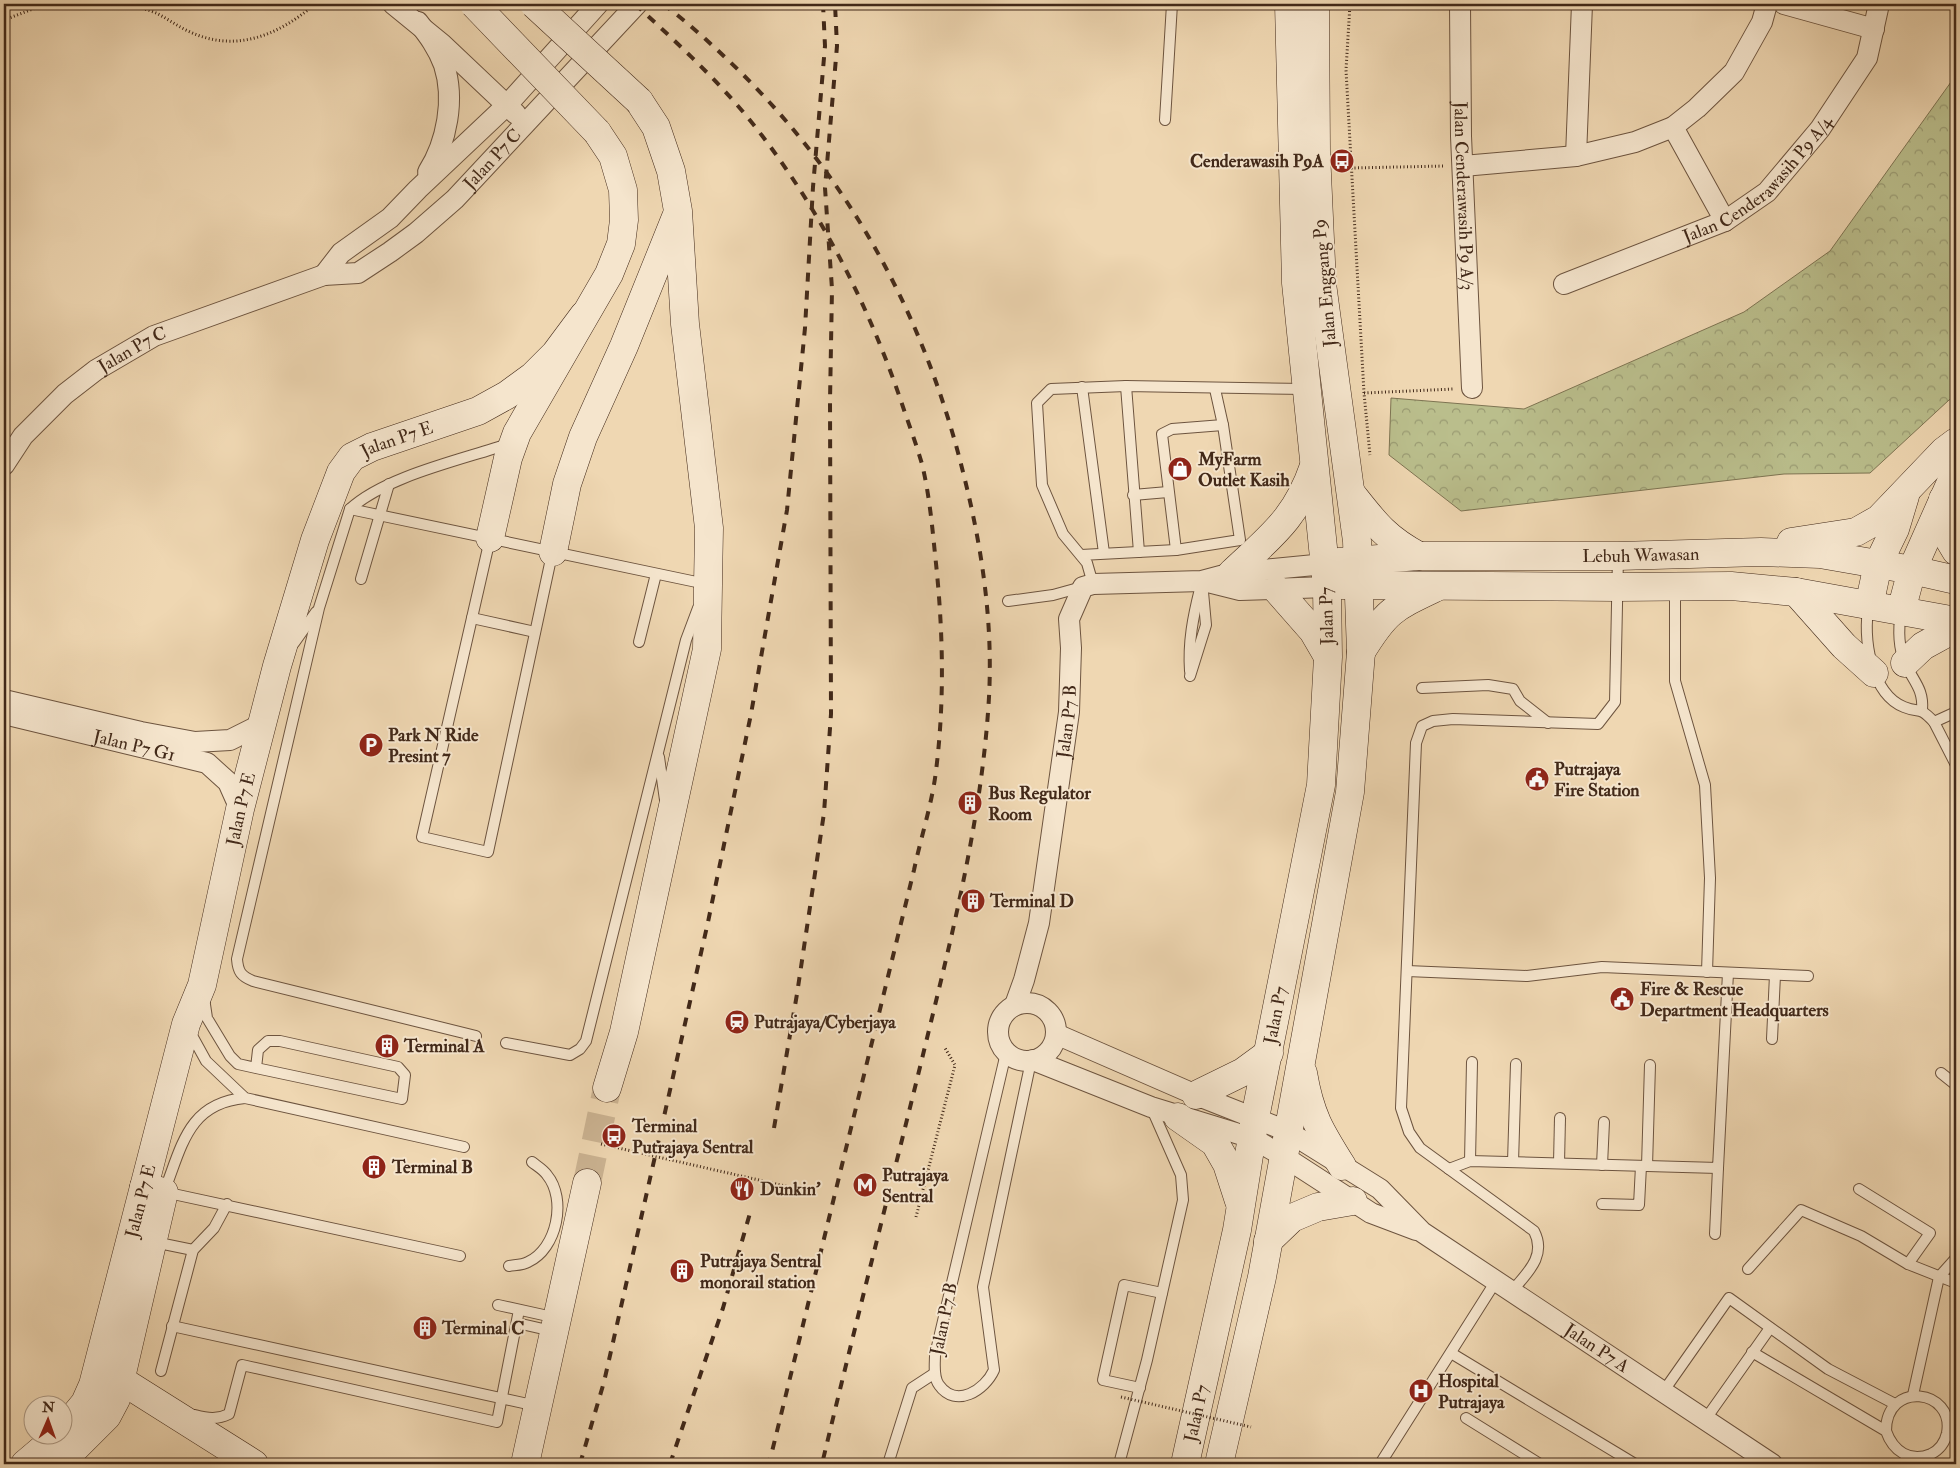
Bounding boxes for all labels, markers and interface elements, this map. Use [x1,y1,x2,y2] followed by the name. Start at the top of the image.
[1449,100,1479,291] street label: Jalan Cenderawasih P9 A/3
[1678,110,1838,248] street label: Jalan Cenderawasih P9 A/4
[458,124,526,195] street label: Jalan P7 C
[1329,148,1355,174] bus stop icon: Cenderawasih P9A
[1190,150,1325,173] place label: Cenderawasih P9A
[1308,218,1342,349] street label: Jalan Enggang P9
[93,321,169,378] street label: Jalan P7 C
[356,416,436,463] street label: Jalan P7 E
[1197,448,1290,492] place label: MyFarm Outlet Kasih
[1167,456,1193,482] shop icon: MyFarm Outlet Kasih
[1582,542,1700,568] street label: Lebuh Wawasan
[1315,587,1339,646] street label: Jalan P7
[1051,684,1081,761] street label: Jalan P7 B
[90,724,178,766] street label: Jalan P7 G1
[388,724,479,768] place label: Park N Ride Presint 7
[358,732,384,758] parking icon: Park N Ride Presint 7
[1554,758,1640,802] place label: Putrajaya Fire Station
[1524,766,1550,792] public building icon: Putrajaya Fire Station
[221,770,261,849] street label: Jalan P7 E
[988,782,1091,826] place label: Bus Regulator Room
[957,790,983,816] building icon: Bus Regulator Room
[960,888,986,914] building icon: Terminal D
[989,890,1074,913] place label: Terminal D
[1640,978,1829,1022] place label: Fire & Rescue Department Headquarters
[1258,984,1292,1047] street label: Jalan P7
[1609,986,1635,1012] public building icon: Fire & Rescue Department Headquarters
[724,1009,750,1035] station icon: Putrajaya/Cyberjaya
[754,1011,896,1034] place label: Putrajaya/Cyberjaya
[374,1033,400,1059] building icon: Terminal A
[403,1035,485,1058] place label: Terminal A
[631,1115,754,1159] place label: Terminal Putrajaya Sentral
[601,1123,627,1149] bus stop icon: Terminal Putrajaya Sentral
[361,1154,387,1180] building icon: Terminal B
[391,1156,473,1179] place label: Terminal B
[120,1162,161,1241] street label: Jalan P7 E
[882,1164,949,1208] place label: Putrajaya Sentral
[852,1172,878,1198] metro station icon: Putrajaya Sentral
[729,1176,755,1202] restaurant icon: Dunkin'
[760,1178,821,1201] place label: Dunkin'
[700,1250,822,1294] place label: Putrajaya Sentral monorail station
[669,1258,695,1284] building icon: Putrajaya Sentral monorail station
[925,1281,963,1358] street label: Jalan P7 B
[412,1315,438,1341] building icon: Terminal C
[441,1317,524,1340] place label: Terminal C
[1559,1317,1634,1378] street label: Jalan P7 A
[1438,1370,1505,1414] place label: Hospital Putrajaya
[1408,1378,1434,1404] hospital icon: Hospital Putrajaya
[1179,1382,1214,1445] street label: Jalan P7
[22,1396,72,1446] north arrow
[41,1399,55,1416] text: N

